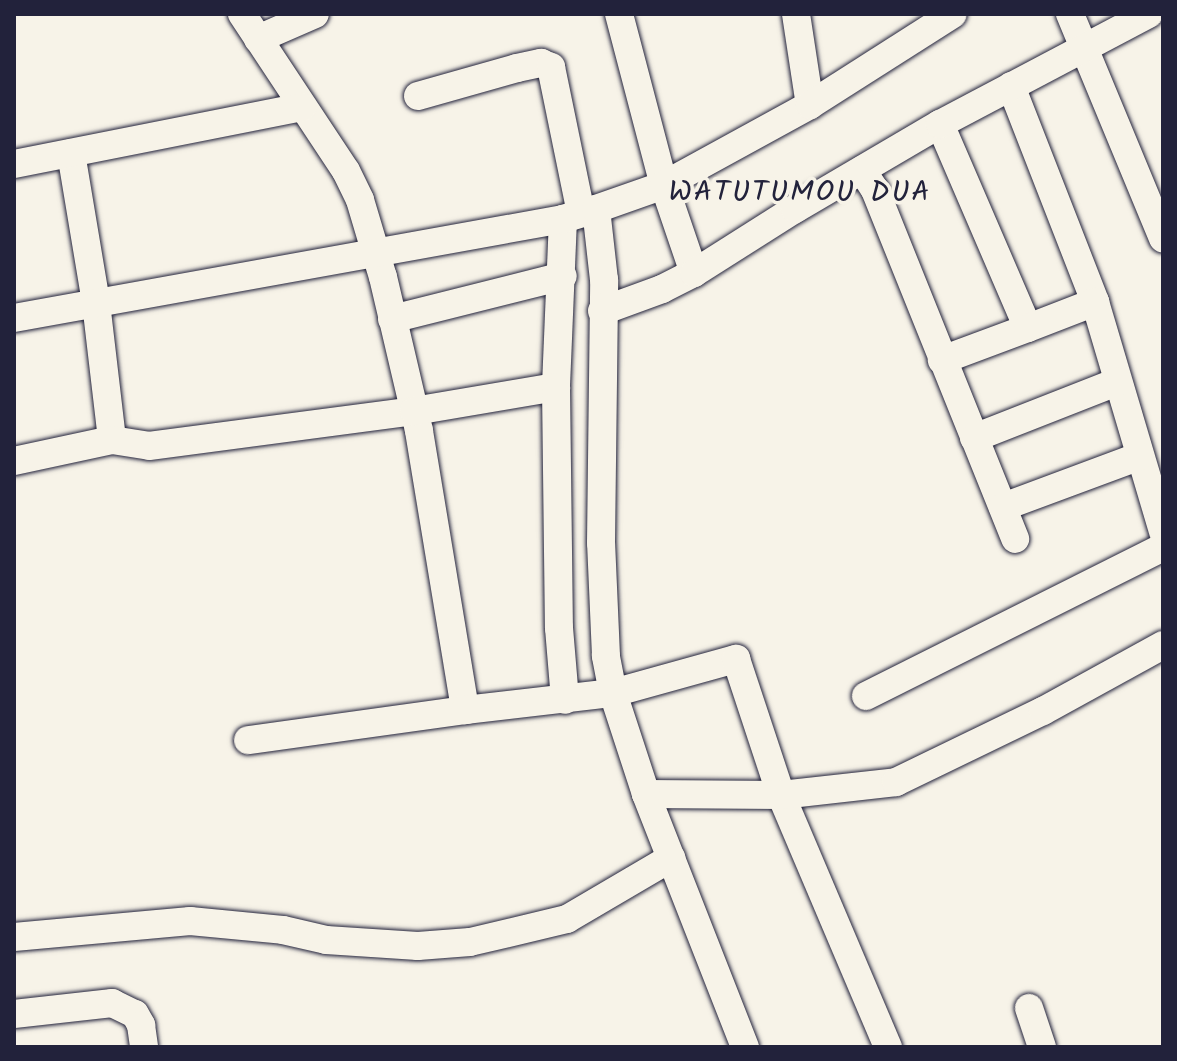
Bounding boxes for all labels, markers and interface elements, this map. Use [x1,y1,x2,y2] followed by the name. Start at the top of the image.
[668,175,932,211] district label: WATUTUMOU DUA

